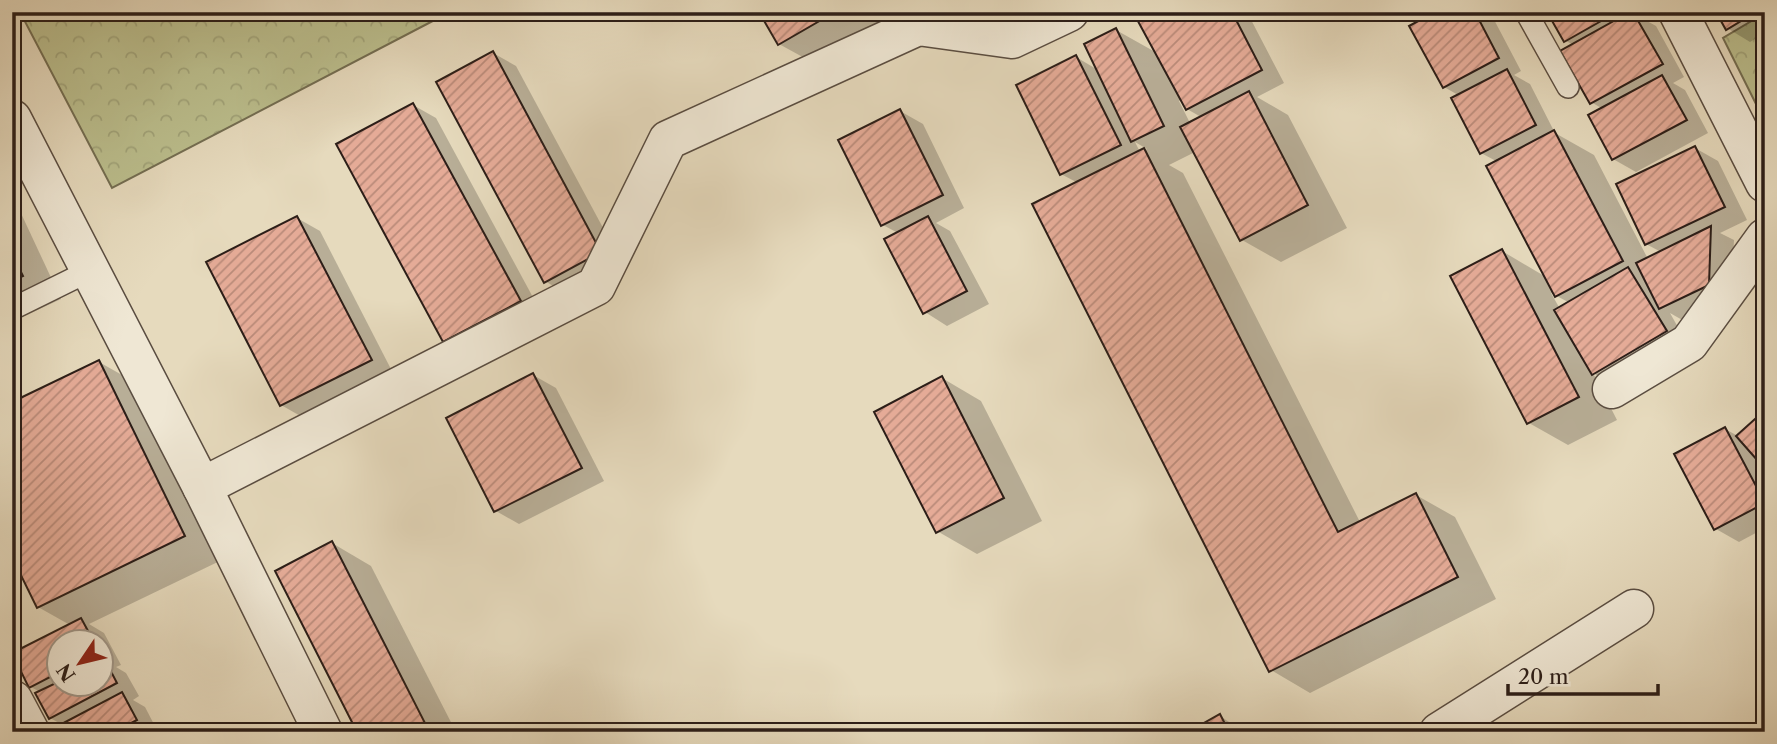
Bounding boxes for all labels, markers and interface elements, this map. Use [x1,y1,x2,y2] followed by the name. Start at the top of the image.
[46,628,116,698] north arrow
[1508,653,1658,697] scale bar
[52,659,81,686] text: N
[1518,664,1569,689] text: 20 m

